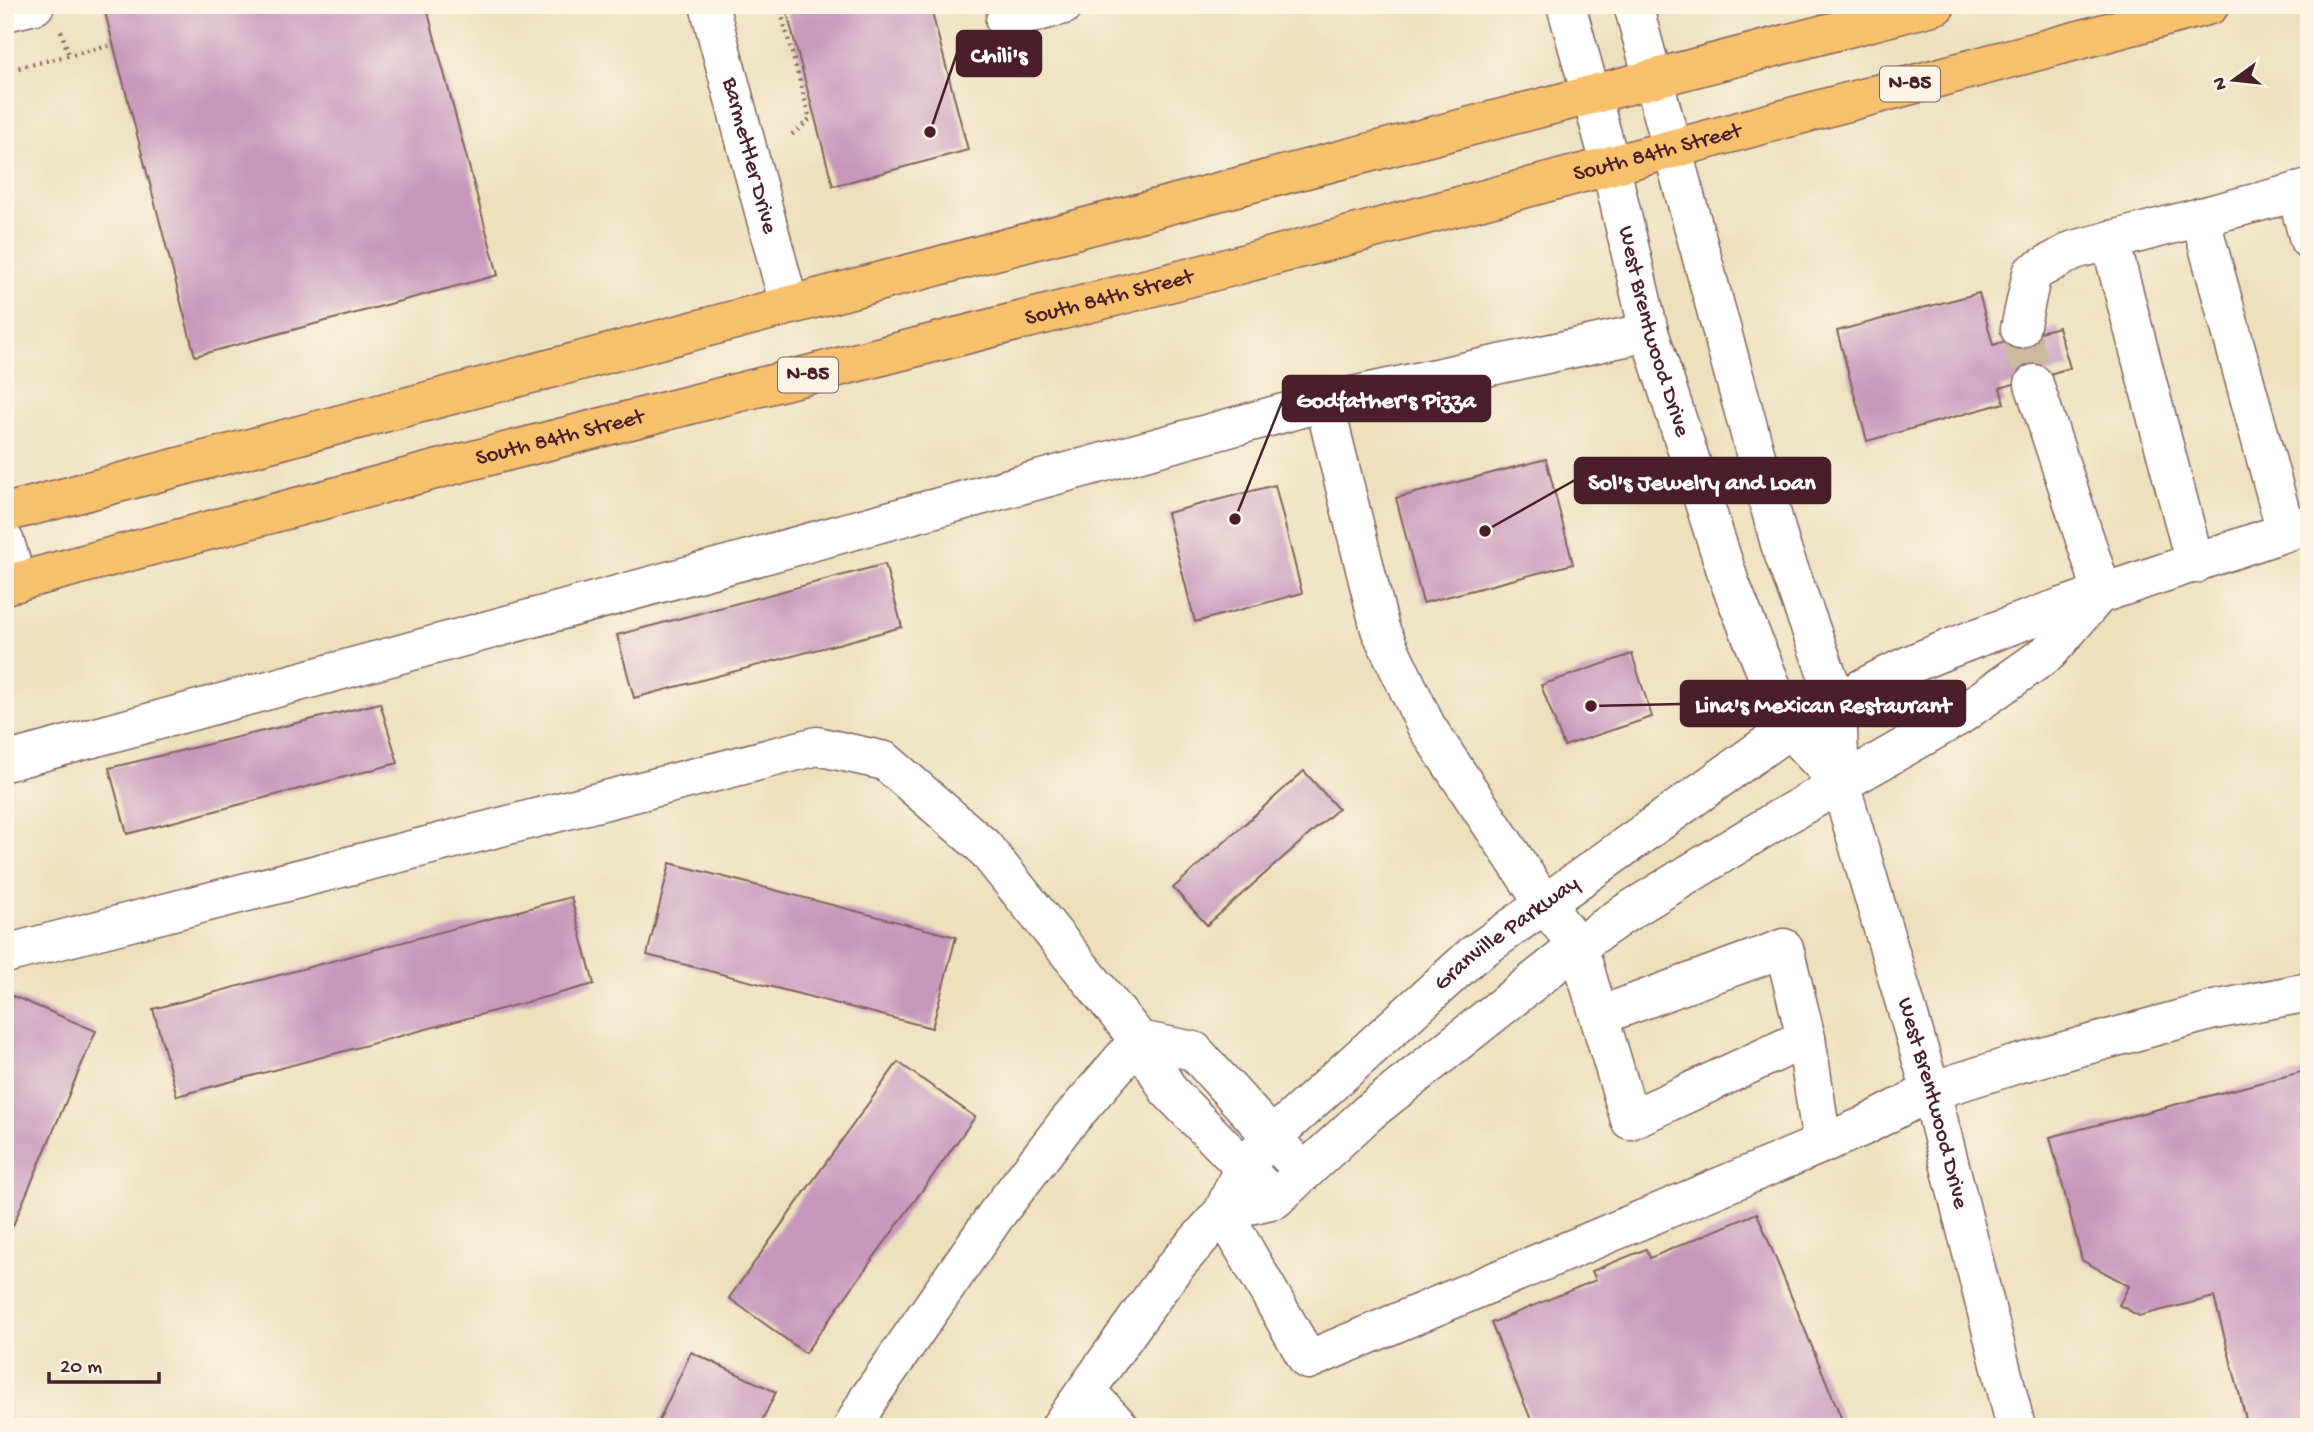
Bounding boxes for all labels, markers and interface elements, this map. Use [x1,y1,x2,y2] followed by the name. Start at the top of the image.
[957,31,1041,76] callout: Chili's
[971,43,1028,72] text: Chili's
[2198,46,2268,116] north arrow
[1880,66,1940,102] road number: N-85
[715,74,783,238] street label: Barmettler Drive
[2208,75,2234,92] text: N
[1571,117,1746,188] street label: South 84th Street
[1611,223,1696,441] street label: West Brentwood Drive
[1022,263,1198,332] street label: South 84th Street
[778,358,838,392] road number: N-85
[1283,376,1490,421] callout: Godfather's Pizza
[1296,388,1477,417] text: Godfather's Pizza
[473,403,648,472] street label: South 84th Street
[1575,458,1830,503] callout: Sol's Jewelry and Loan
[1588,470,1816,499] text: Sol's Jewelry and Loan
[1681,681,1965,726] callout: Lina's Mexican Restaurant
[1695,693,1953,722] text: Lina's Mexican Restaurant
[1429,870,1585,997] street label: Granville Parkway
[1891,994,1974,1213] street label: West Brentwood Drive
[49,1341,159,1385] scale bar
[60,1356,102,1381] text: 20 m

